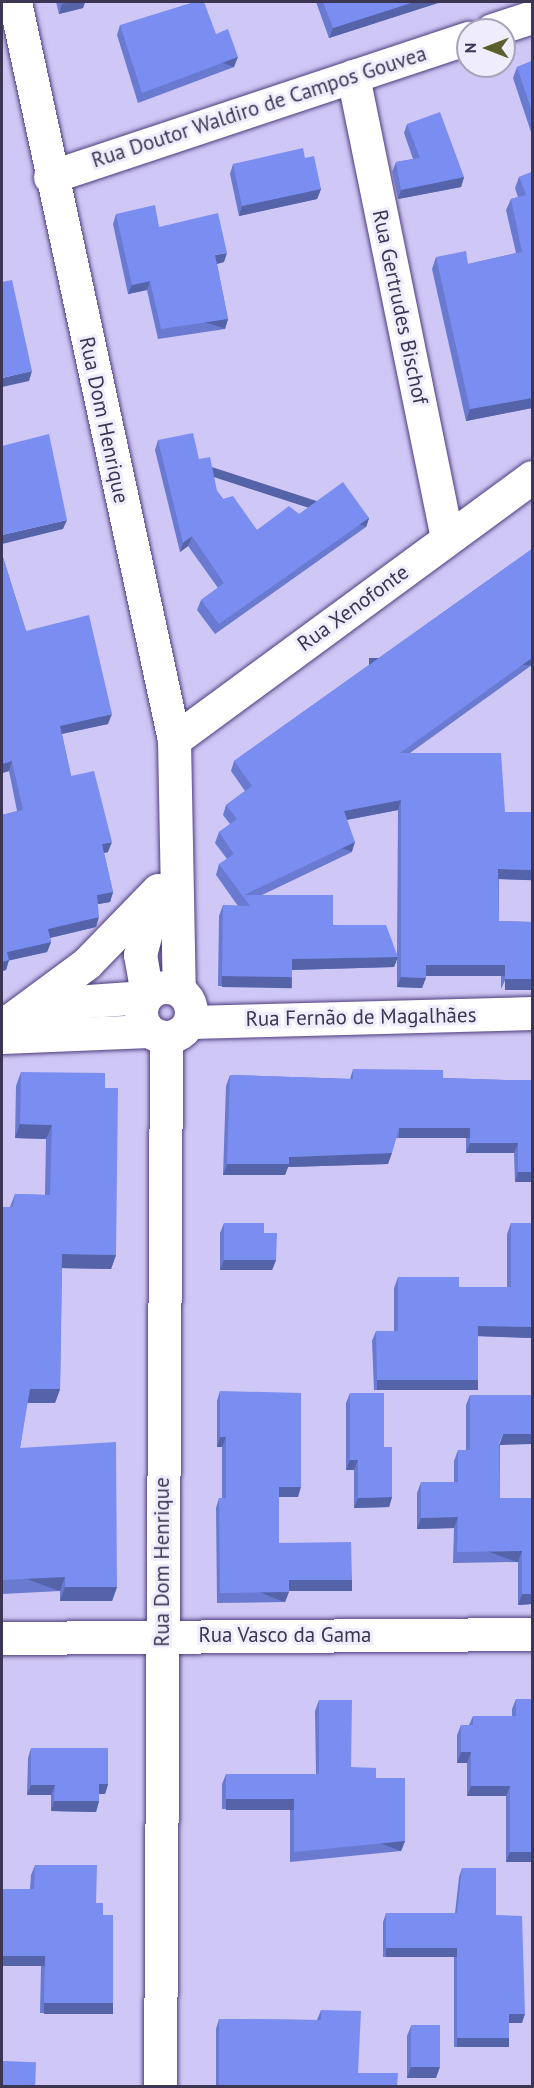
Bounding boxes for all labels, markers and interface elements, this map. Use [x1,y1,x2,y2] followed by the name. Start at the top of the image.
[456,18,516,78] north arrow
[88,41,430,173] street label: Rua Doutor Waldiro de Campos Gouvea
[460,43,480,53] text: N
[367,207,433,407] street label: Rua Gertrudes Bischof
[74,334,134,506] street label: Rua Dom Henrique
[292,559,414,657] street label: Rua Xenofonte
[245,1002,477,1032] street label: Rua Fernão de Magalhães
[149,1477,175,1647] street label: Rua Dom Henrique
[198,1622,372,1648] street label: Rua Vasco da Gama

